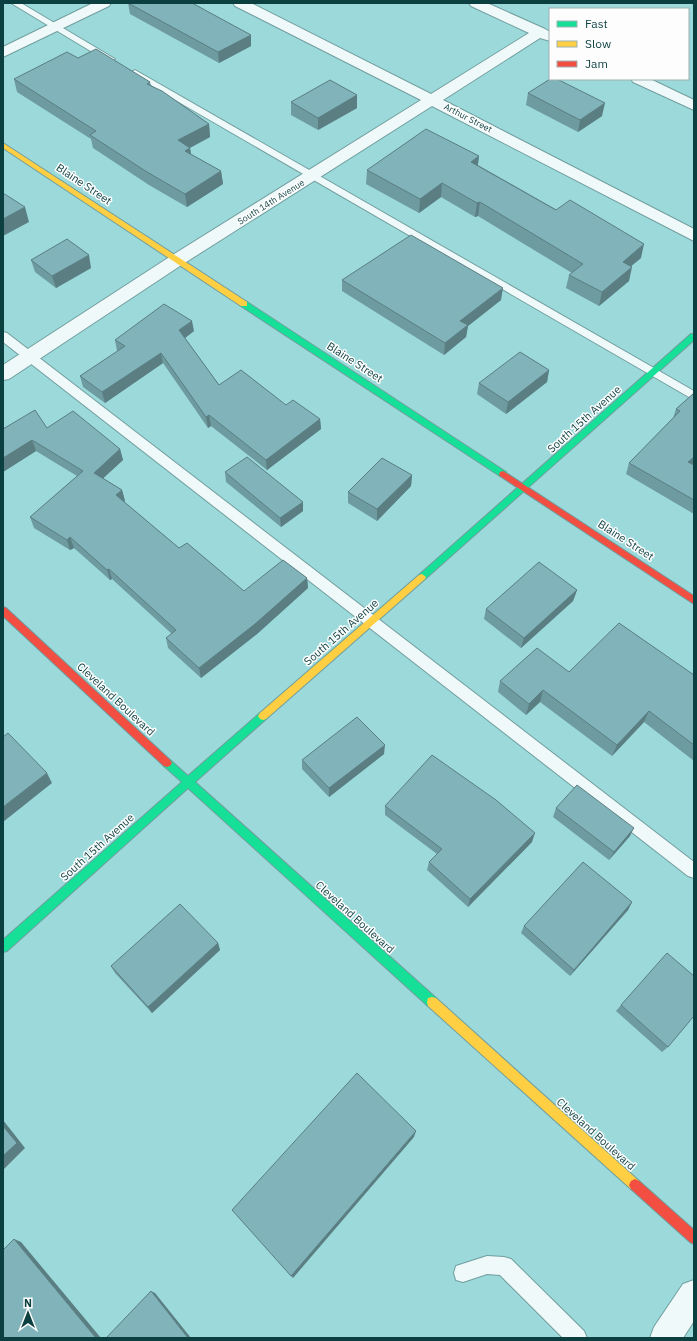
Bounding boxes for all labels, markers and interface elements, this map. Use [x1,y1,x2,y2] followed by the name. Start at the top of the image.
[549,8,689,80] legend
[585,16,608,31] text: Fast
[585,36,611,51] text: Slow
[585,56,608,71] text: Jam
[442,101,494,134] street label: Arthur Street
[54,160,114,208] street label: Blaine Street
[235,176,306,227] street label: South 14th Avenue
[324,339,386,385] street label: Blaine Street
[544,382,624,456] street label: South 15th Avenue
[595,517,657,563] street label: Blaine Street
[301,596,381,668] street label: South 15th Avenue
[74,659,158,739] street label: Cleveland Boulevard
[57,810,137,884] street label: South 15th Avenue
[313,878,397,956] street label: Cleveland Boulevard
[554,1095,638,1173] street label: Cleveland Boulevard
[8,1293,48,1333] north arrow
[24,1296,32,1310] text: N

